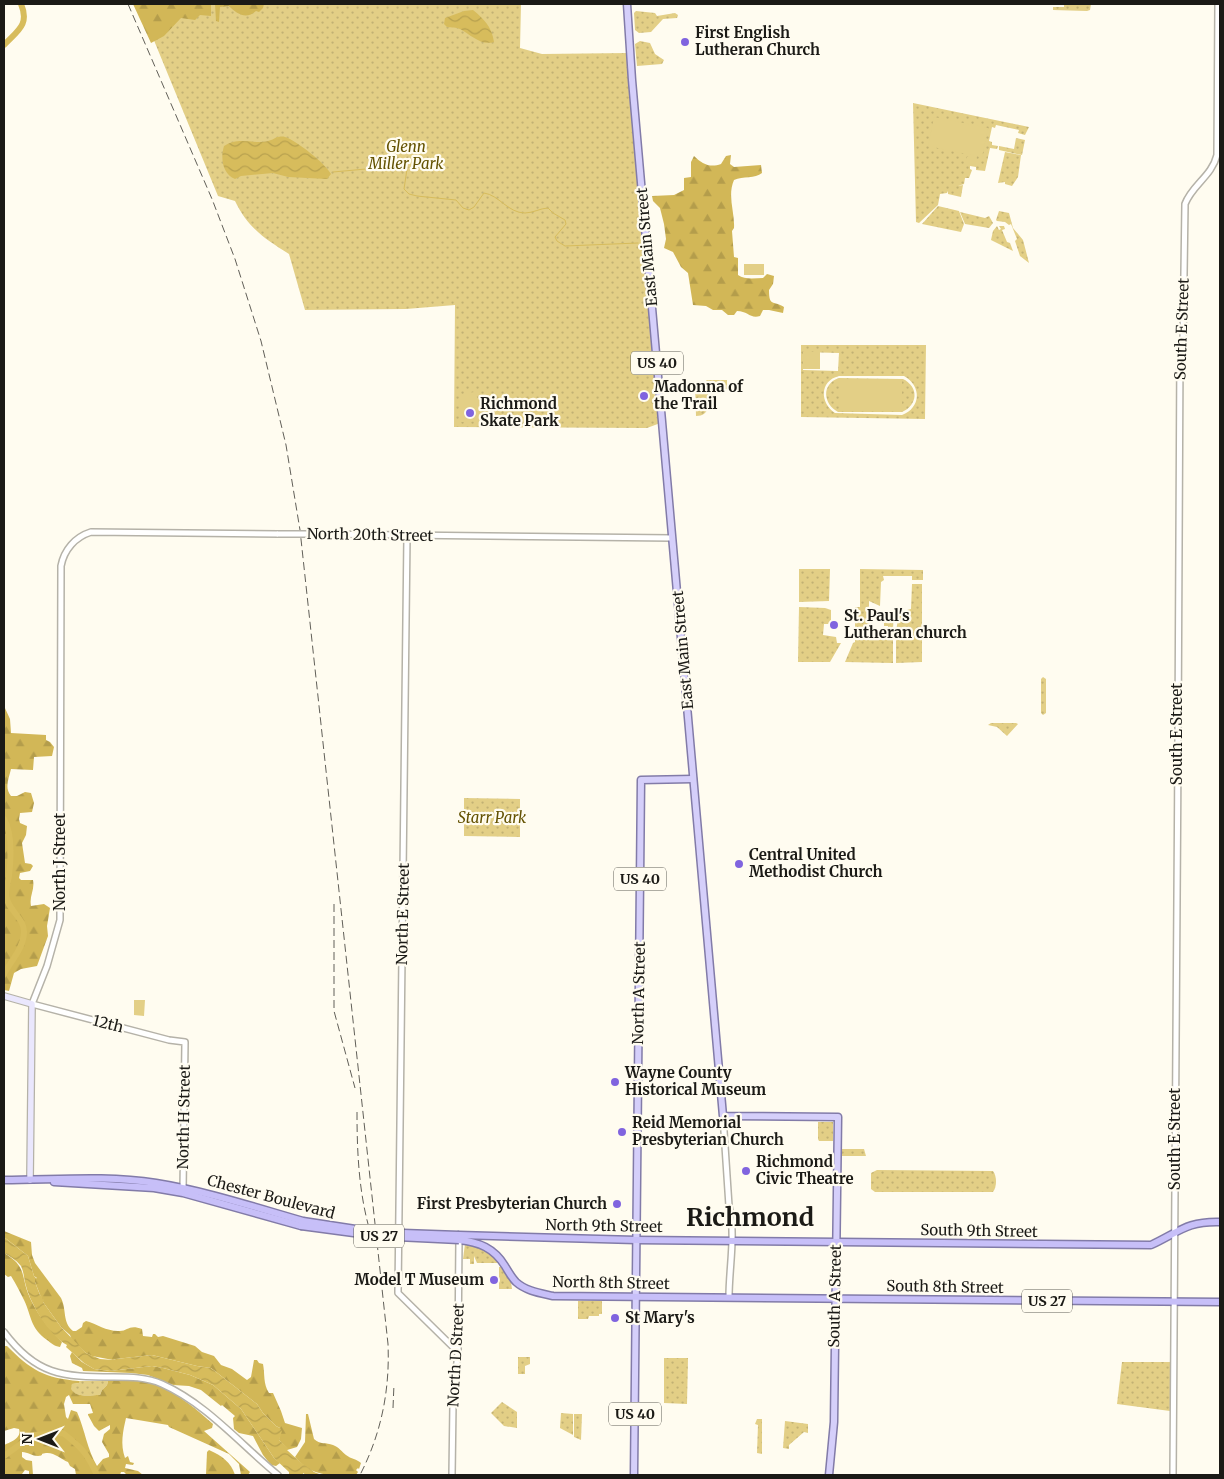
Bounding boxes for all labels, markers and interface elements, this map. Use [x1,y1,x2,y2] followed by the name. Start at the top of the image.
[695,23,820,59] place label: First English Lutheran Church
[679,36,691,48] marker: First English Lutheran Church
[367,137,444,173] park label: Glenn Miller Park
[632,187,661,307] street label: East Main Street
[1170,277,1193,380] street label: South E Street
[631,352,683,374] road number: US 40
[654,377,744,413] place label: Madonna of the Trail
[638,390,650,402] marker: Madonna of the Trail
[480,394,559,430] place label: Richmond Skate Park
[464,407,476,419] marker: Richmond Skate Park
[307,524,434,545] street label: North 20th Street
[668,590,697,710] street label: East Main Street
[844,606,967,642] place label: St. Paul's Lutheran church
[828,619,840,631] marker: St. Paul's Lutheran church
[1167,683,1186,785] street label: South E Street
[458,808,527,827] park label: Starr Park
[50,813,69,911] street label: North J Street
[749,845,883,881] place label: Central United Methodist Church
[733,858,745,870] marker: Central United Methodist Church
[392,863,413,965] street label: North E Street
[614,868,666,891] road number: US 40
[628,941,649,1045] street label: North A Street
[91,1011,126,1036] street label: 12th
[624,1063,766,1099] place label: Wayne County Historical Museum
[173,1064,194,1170] street label: North H Street
[609,1076,621,1088] marker: Wayne County Historical Museum
[1165,1088,1184,1190] street label: South E Street
[632,1113,784,1149] place label: Reid Memorial Presbyterian Church
[616,1126,628,1138] marker: Reid Memorial Presbyterian Church
[756,1152,854,1188] place label: Richmond Civic Theatre
[740,1165,752,1177] marker: Richmond Civic Theatre
[205,1170,337,1223] street label: Chester Boulevard
[417,1194,607,1213] place label: First Presbyterian Church
[611,1198,623,1210] marker: First Presbyterian Church
[686,1201,814,1233] district label: Richmond
[545,1215,663,1236] street label: North 9th Street
[920,1220,1038,1241] street label: South 9th Street
[354,1224,404,1248] road number: US 27
[824,1244,845,1348] street label: South A Street
[355,1270,484,1289] place label: Model T Museum
[552,1272,670,1293] street label: North 8th Street
[488,1274,500,1286] marker: Model T Museum
[886,1276,1004,1297] street label: South 8th Street
[1022,1290,1072,1312] road number: US 27
[443,1302,468,1407] street label: North D Street
[625,1308,695,1327] place label: St Mary's
[609,1312,621,1324] marker: St Mary's
[609,1402,661,1426] road number: US 40
[15,1414,65,1464] north arrow
[18,1433,36,1445] text: N

